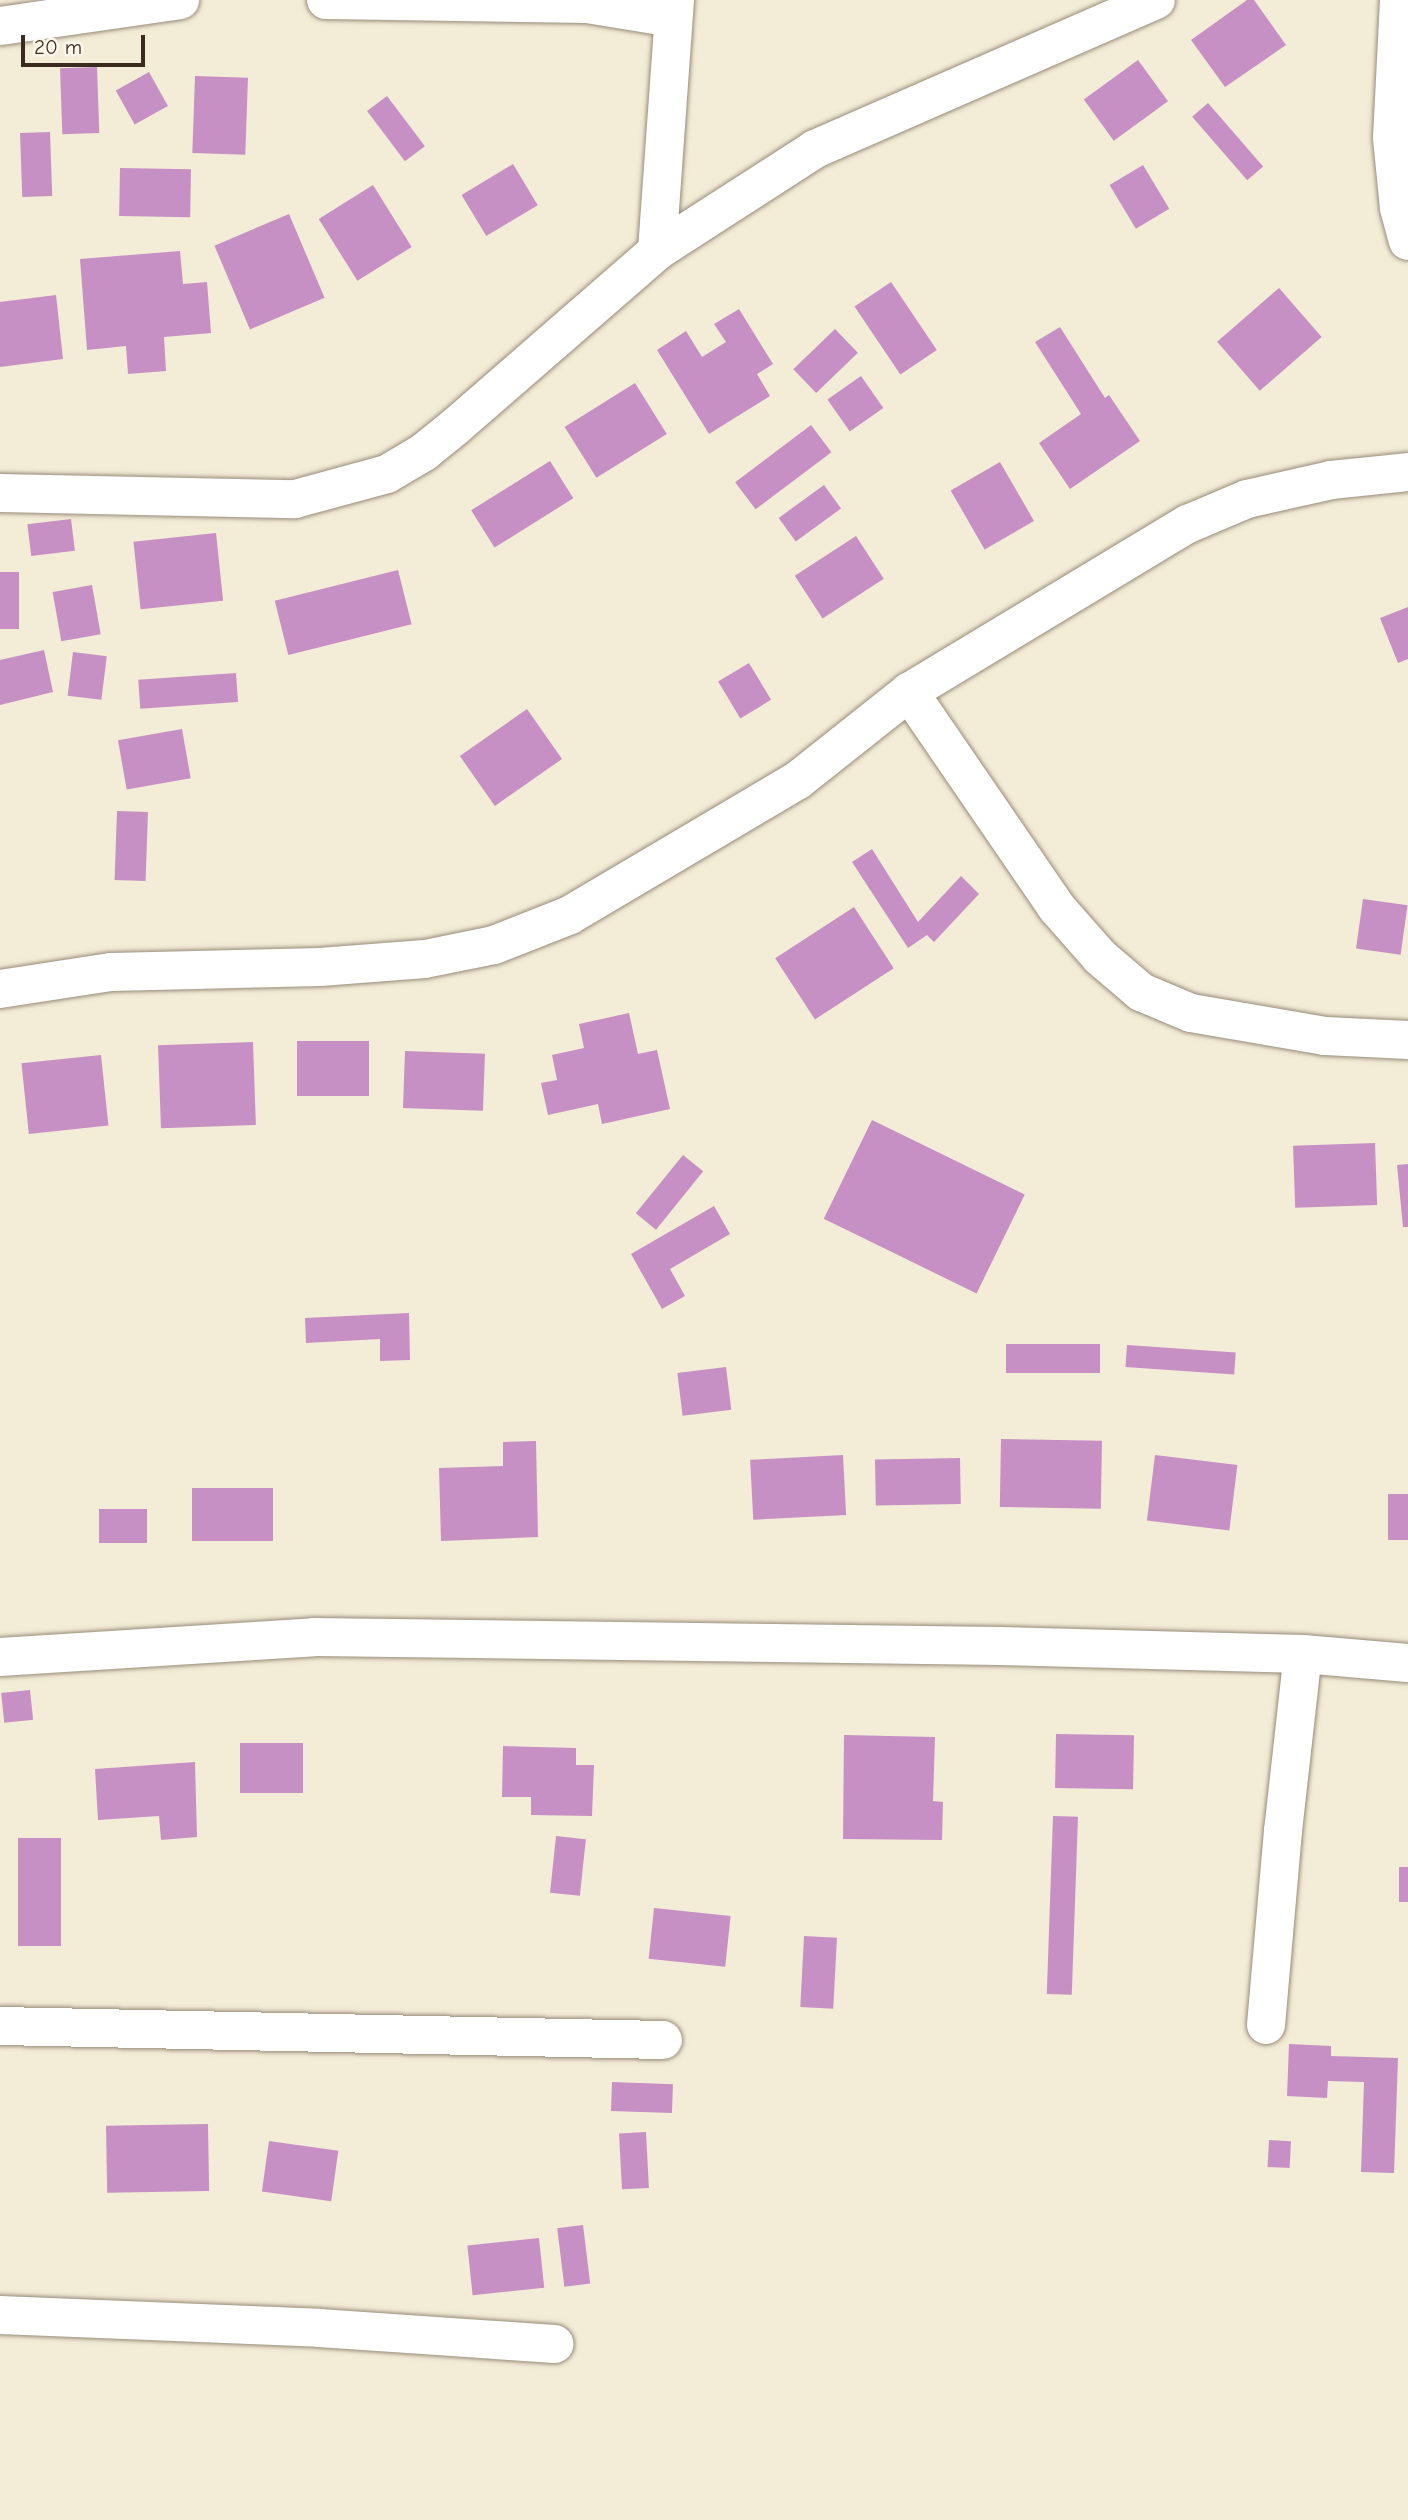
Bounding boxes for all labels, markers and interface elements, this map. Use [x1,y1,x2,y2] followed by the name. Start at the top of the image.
[24,21,149,65] scale bar
[34,35,82,59] text: 20 m

